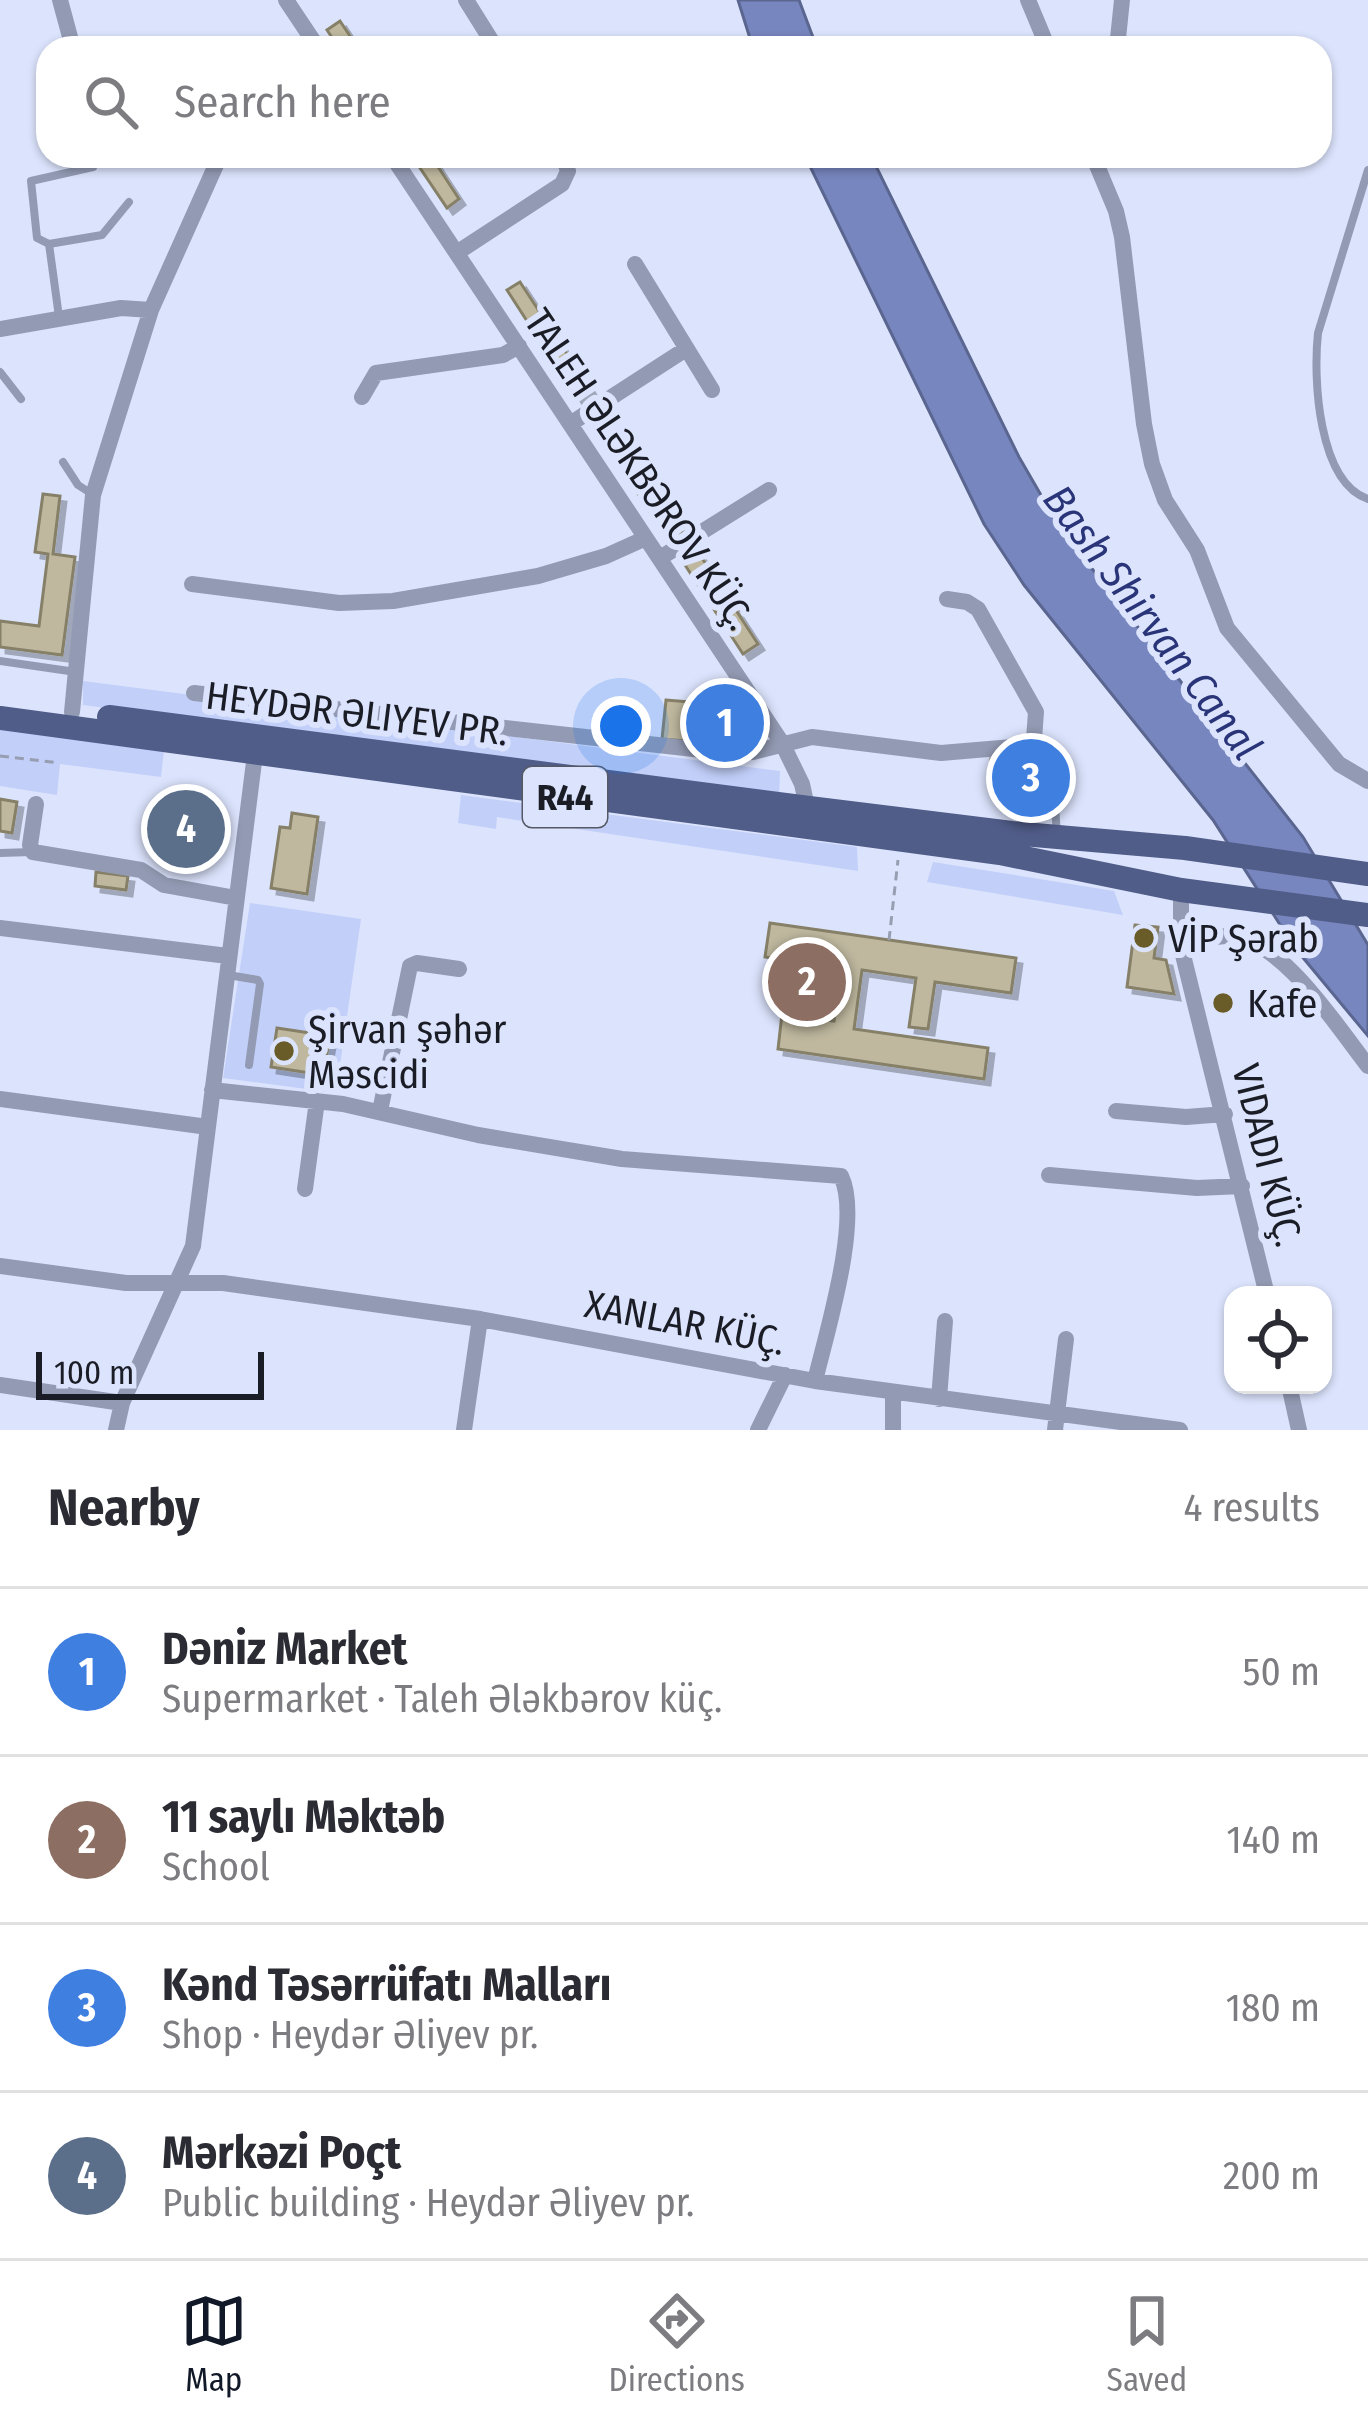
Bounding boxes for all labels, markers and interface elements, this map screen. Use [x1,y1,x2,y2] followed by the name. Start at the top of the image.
[36,36,1332,168] search box
[78,69,144,135] icon: search
[174,75,391,129] text: Search here
[515,301,764,639] street label: TALEH ƏLƏKBƏROV KÜÇ.
[1033,476,1272,770] water label: Bash Shirvan Canal
[203,673,511,755] street label: HEYDƏR ƏLIYEV PR.
[686,678,764,768] pin: 1
[591,696,651,756] your location
[992,733,1070,823] pin: 3
[523,767,607,827] road number: R44
[147,784,225,874] pin: 4
[1168,916,1319,962] place label: VİP Şərab
[1131,925,1157,951] marker: VİP Şərab
[768,937,846,1027] pin: 2
[1247,981,1317,1027] place label: Kafe
[1210,990,1236,1016] marker: Kafe
[308,1007,507,1098] place label: Şirvan şəhər Məscidi
[271,1038,297,1064] marker: Şirvan şəhər Məscidi
[1222,1059,1312,1251] street label: VIDADI KÜÇ.
[581,1281,789,1365] street label: XANLAR KÜÇ.
[1224,1286,1332,1394] map controls
[1224,1286,1332,1394] button: locate
[36,1346,264,1399] scale bar
[54,1353,134,1393] text: 100 m
[48,1477,200,1539] text: Nearby
[1183,1485,1320,1531] text: 4 results
[162,1622,407,1676] text: Dəniz Market
[79,1649,95,1695] text: 1
[1243,1649,1320,1695] text: 50 m
[162,1676,722,1722] text: Supermarket · Taleh Ələkbərov küç.
[162,1790,445,1844] text: 11 saylı Məktəb
[78,1817,96,1863] text: 2
[1226,1817,1320,1863] text: 140 m
[162,1844,270,1890] text: School
[162,1958,611,2012] text: Kənd Təsərrüfatı Malları
[78,1985,96,2031] text: 3
[1226,1985,1320,2031] text: 180 m
[162,2012,538,2058] text: Shop · Heydər Əliyev pr.
[162,2126,401,2180] text: Mərkəzi Poçt
[77,2153,97,2199] text: 4
[1223,2153,1320,2199] text: 200 m
[162,2180,694,2226] text: Public building · Heydər Əliyev pr.
[181,2288,247,2400] tab: Map
[608,2288,745,2400] tab: Directions
[1107,2288,1187,2400] tab: Saved

